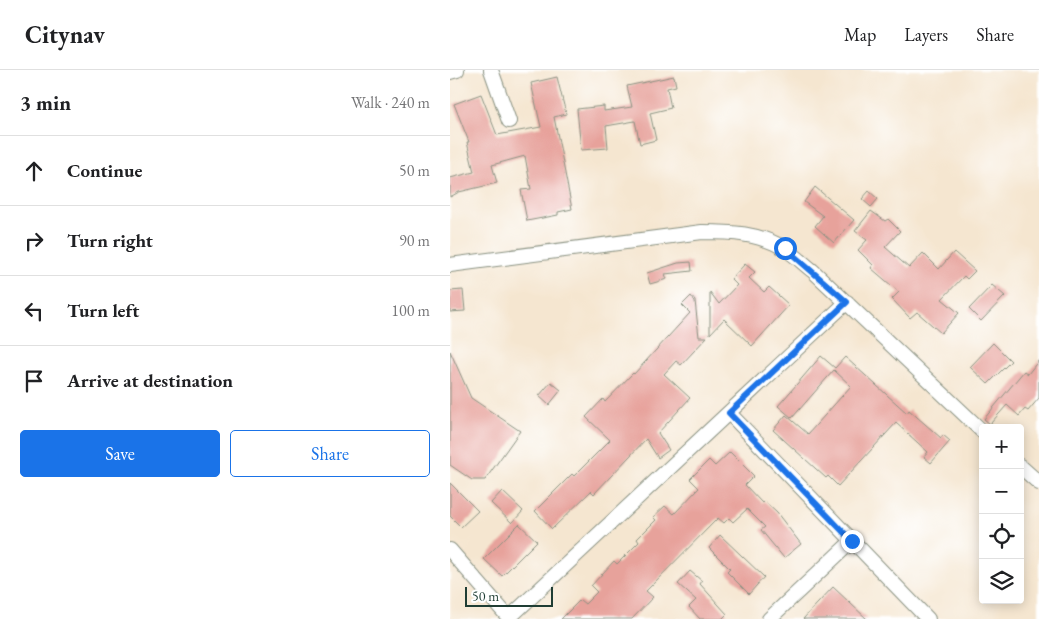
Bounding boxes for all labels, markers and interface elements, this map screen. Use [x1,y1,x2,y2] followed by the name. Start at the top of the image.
[25,19,105,50] text: Citynav
[844,23,876,46] text: Map
[904,23,948,46] text: Layers
[976,23,1014,46] text: Share
[20,89,71,116] text: 3 min
[351,92,430,113] text: Walk · 240 m
[20,157,48,185] icon: ahead
[67,158,142,183] text: Continue
[399,160,430,181] text: 50 m
[20,227,48,255] icon: right
[67,228,153,253] text: Turn right
[399,230,430,251] text: 90 m
[774,237,797,260] route start
[20,297,48,325] icon: left
[67,298,139,323] text: Turn left
[391,300,430,321] text: 100 m
[20,367,48,395] icon: arrive
[67,368,233,393] text: Arrive at destination
[979,424,1024,604] map controls
[979,424,1024,469] button: +
[20,430,220,477] button: Save
[230,430,430,477] button: Share
[979,469,1024,514] button: −
[979,514,1024,559] button: locate
[841,530,864,553] route end
[979,559,1024,604] button: layers
[465,584,552,607] scale bar
[472,587,499,605] text: 50 m

